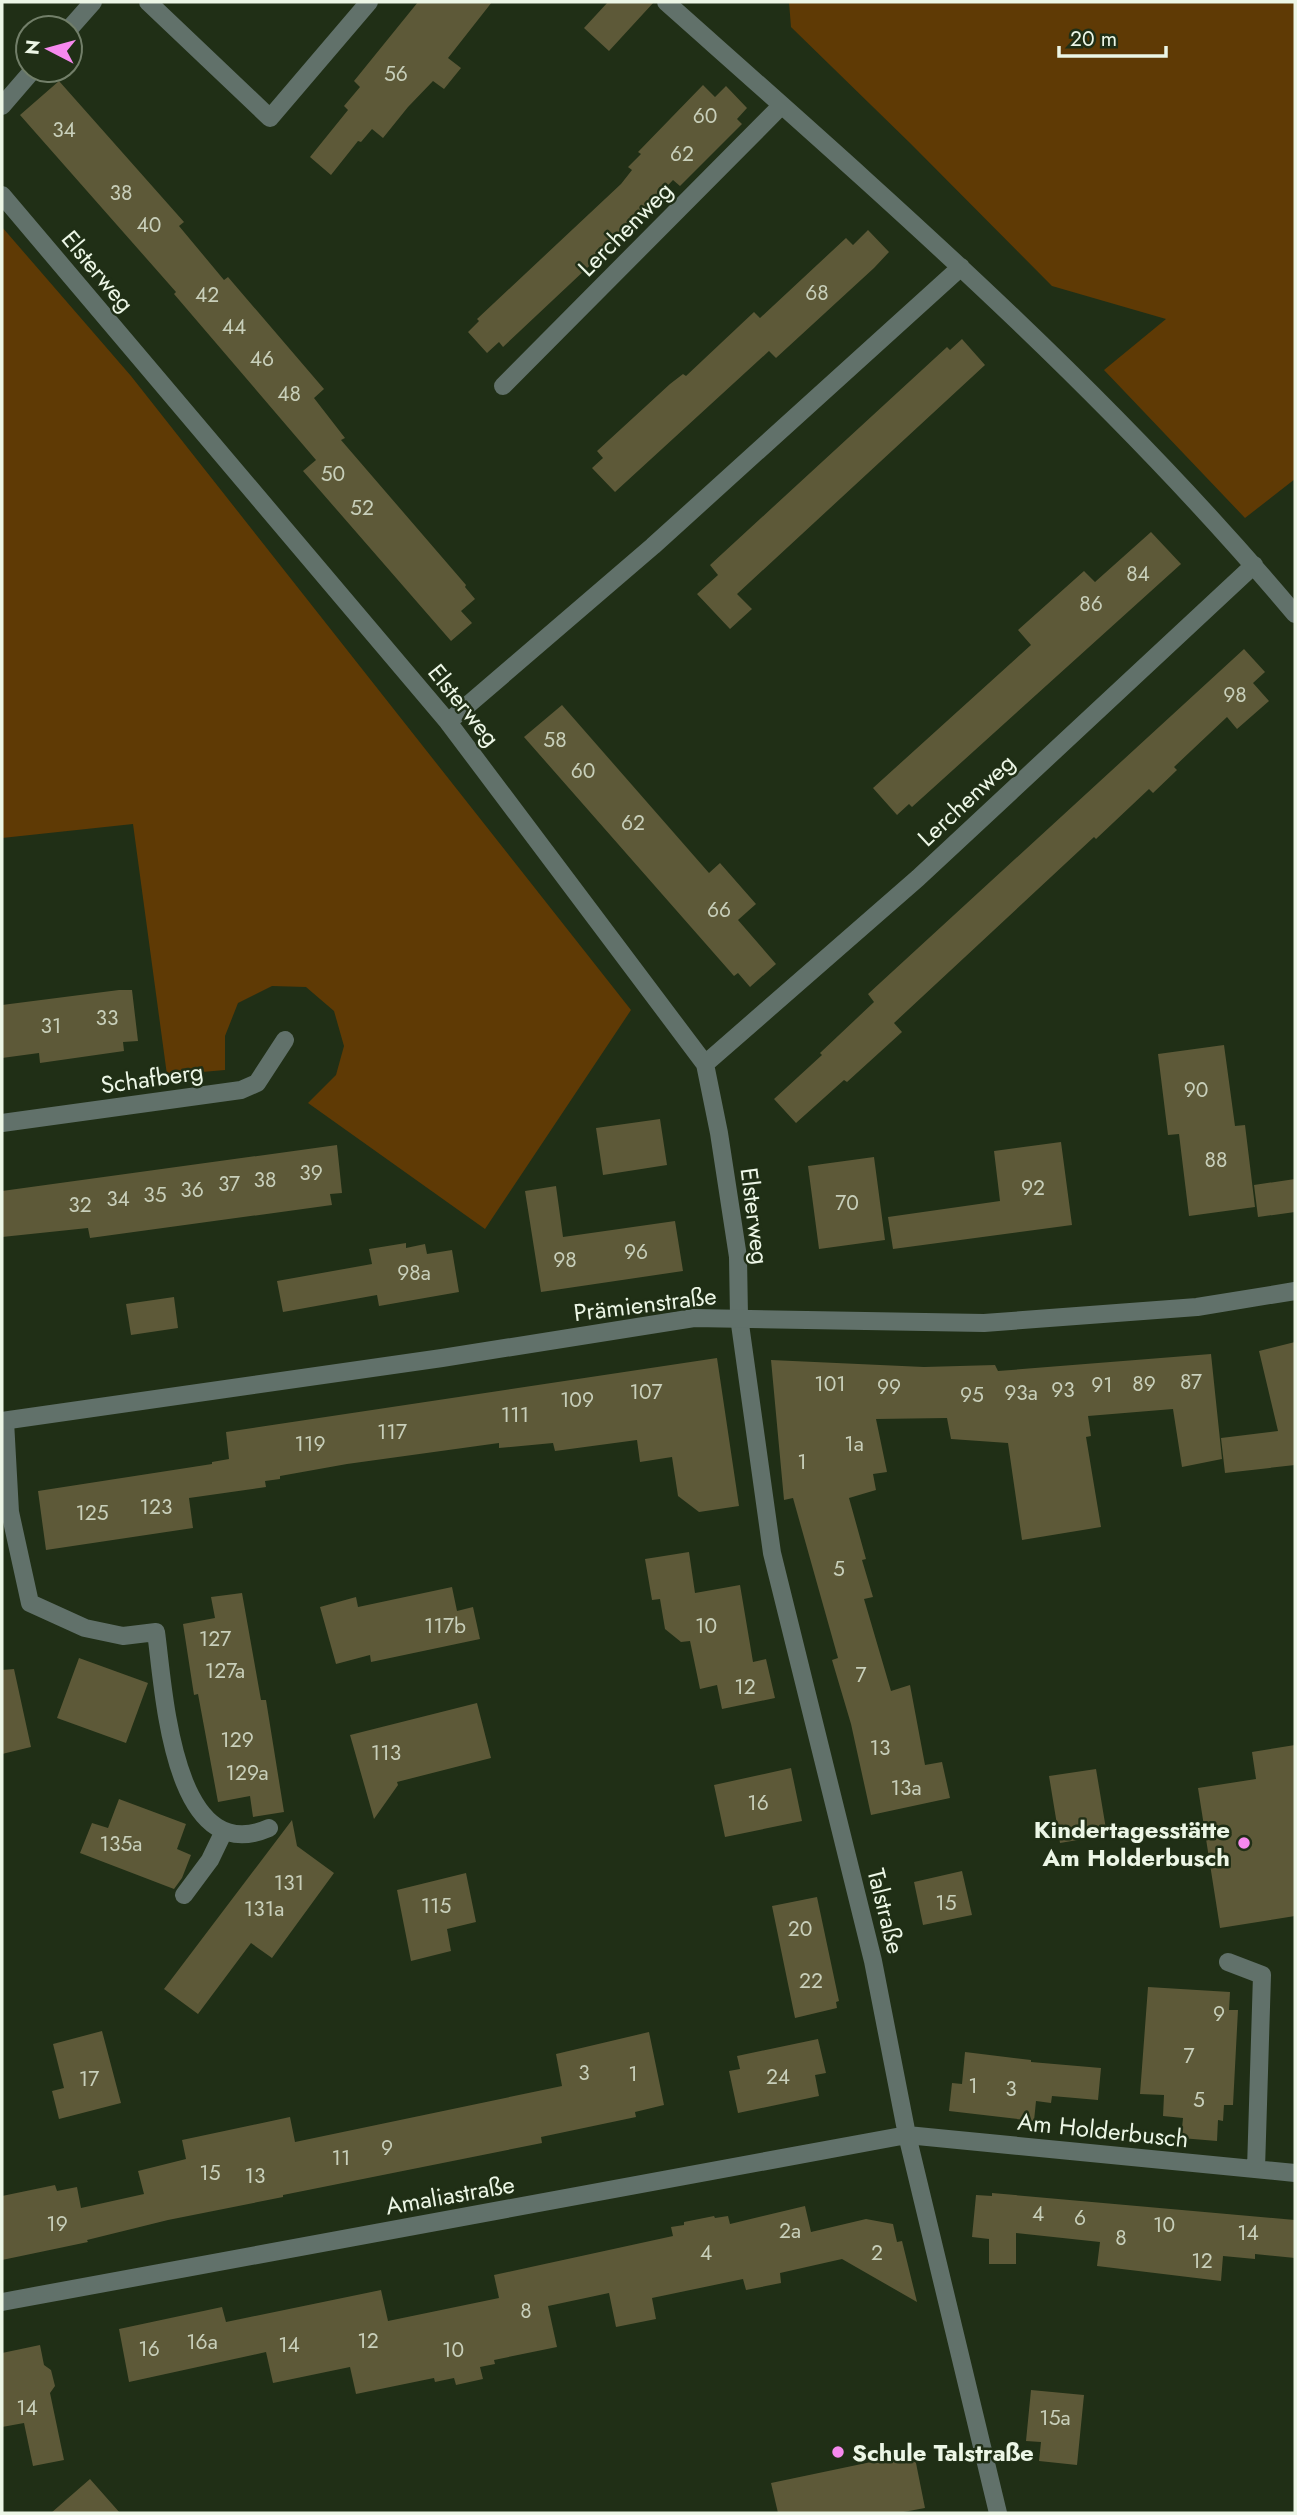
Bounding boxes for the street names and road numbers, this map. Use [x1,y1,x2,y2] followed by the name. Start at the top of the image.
[570,174,680,284] street label: Lerchenweg
[53,222,143,320] street label: Elsterweg
[420,656,508,754] street label: Elsterweg
[909,746,1023,854] street label: Lerchenweg
[98,1053,206,1103] street label: Schafberg
[732,1165,778,1267] street label: Elsterweg
[572,1278,718,1330] street label: Prämienstraße
[859,1865,913,1957] street label: Talstraße
[1016,2104,1190,2156] street label: Am Holderbusch
[383,2166,517,2224] street label: Amaliastraße

